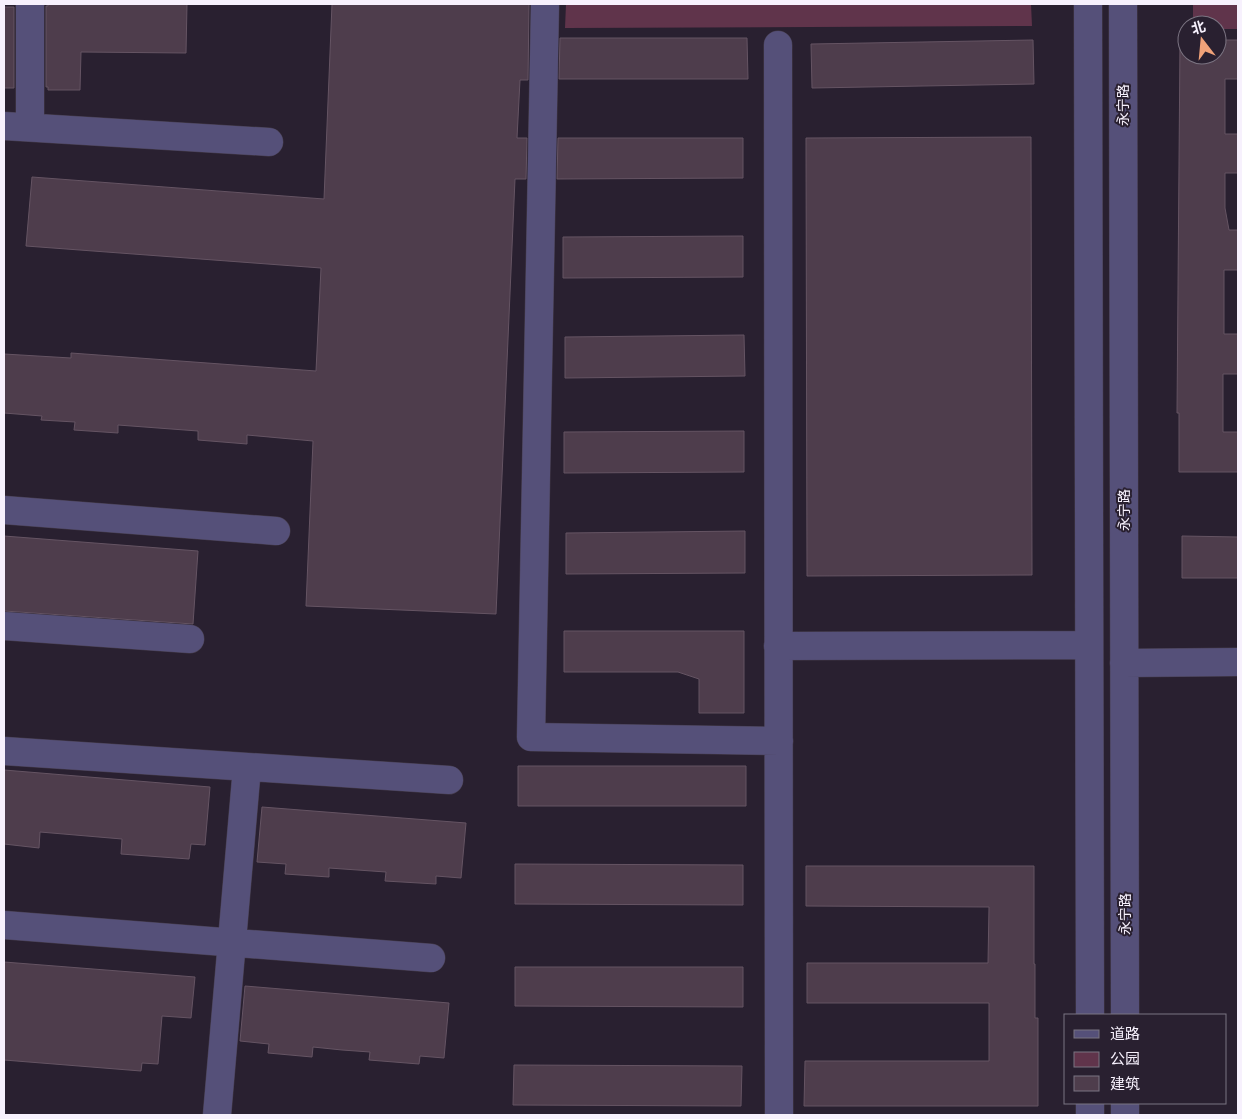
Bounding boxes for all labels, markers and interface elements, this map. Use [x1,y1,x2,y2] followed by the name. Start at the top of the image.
[1177,15,1227,65] north arrow
[1189,17,1208,38] text: 北
[1114,84,1132,126] street label: 永宁路
[1115,489,1133,531] street label: 永宁路
[1116,893,1134,935] street label: 永宁路
[1064,1014,1227,1104] legend
[1110,1024,1140,1043] text: 道路
[1110,1049,1140,1068] text: 公园
[1110,1074,1140,1093] text: 建筑

